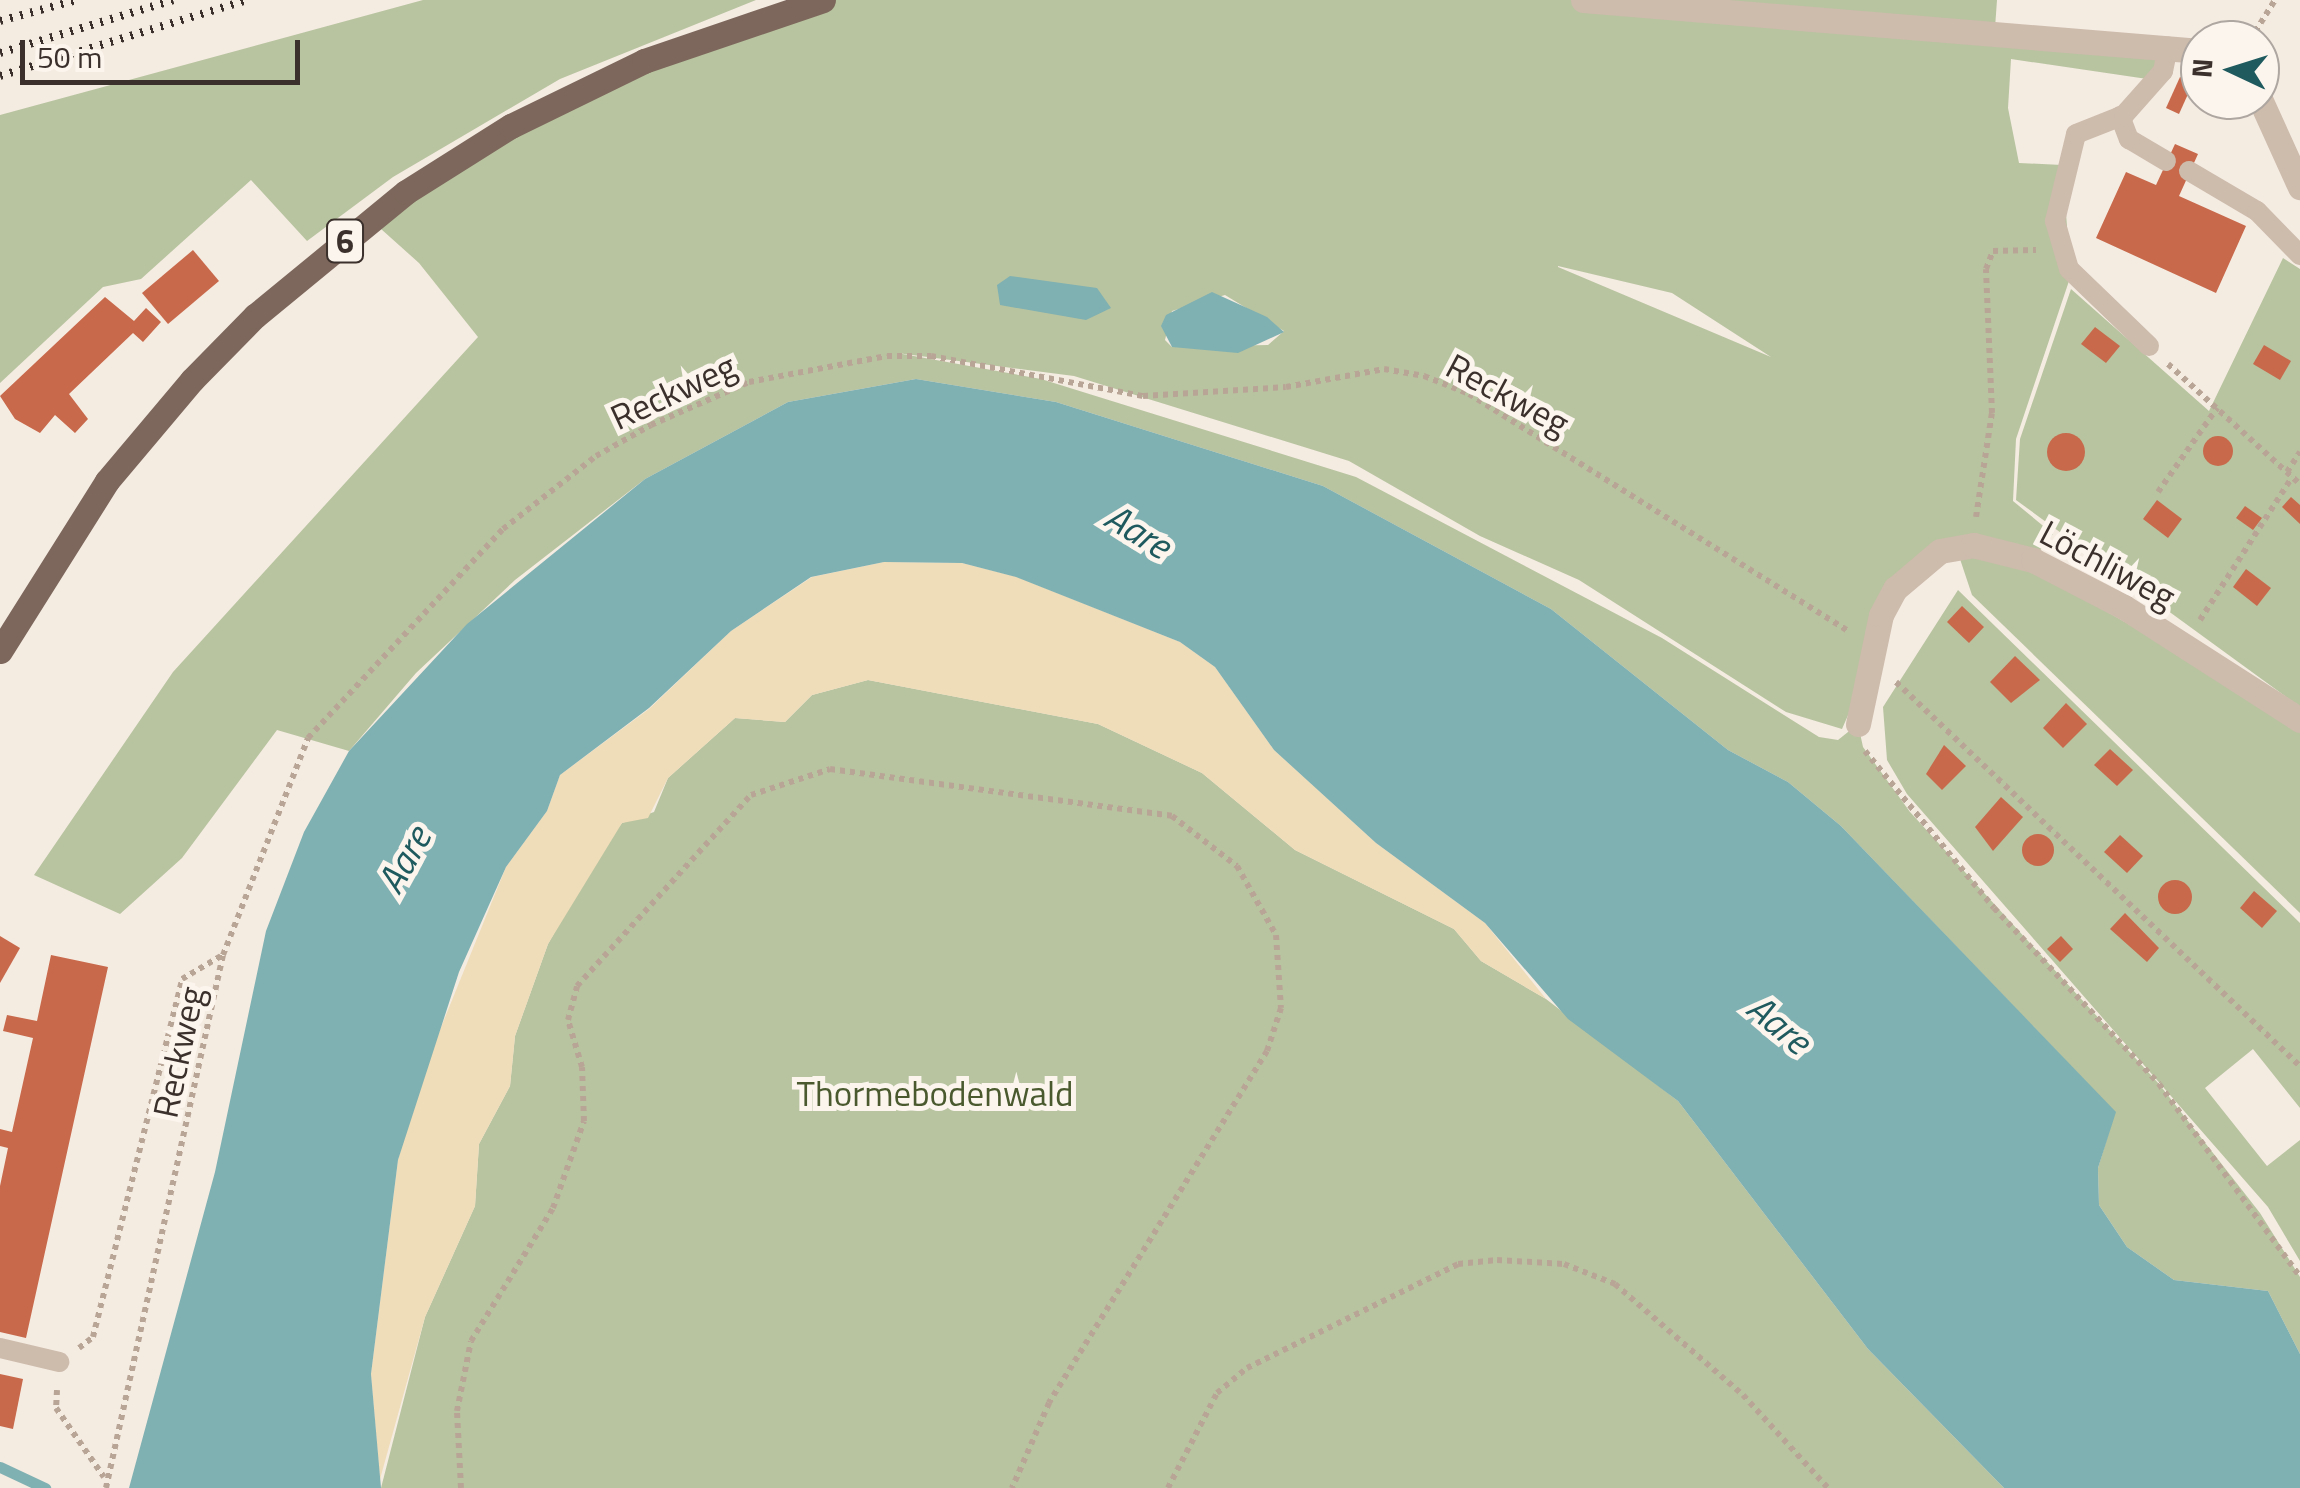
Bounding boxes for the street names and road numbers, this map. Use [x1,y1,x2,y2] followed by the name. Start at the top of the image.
[325,214,365,268] road number: 6
[604,344,742,438] street label: Reckweg
[1439,344,1577,444] street label: Reckweg
[2033,511,2183,617] street label: Löchliweg
[144,983,212,1121] street label: Reckweg

